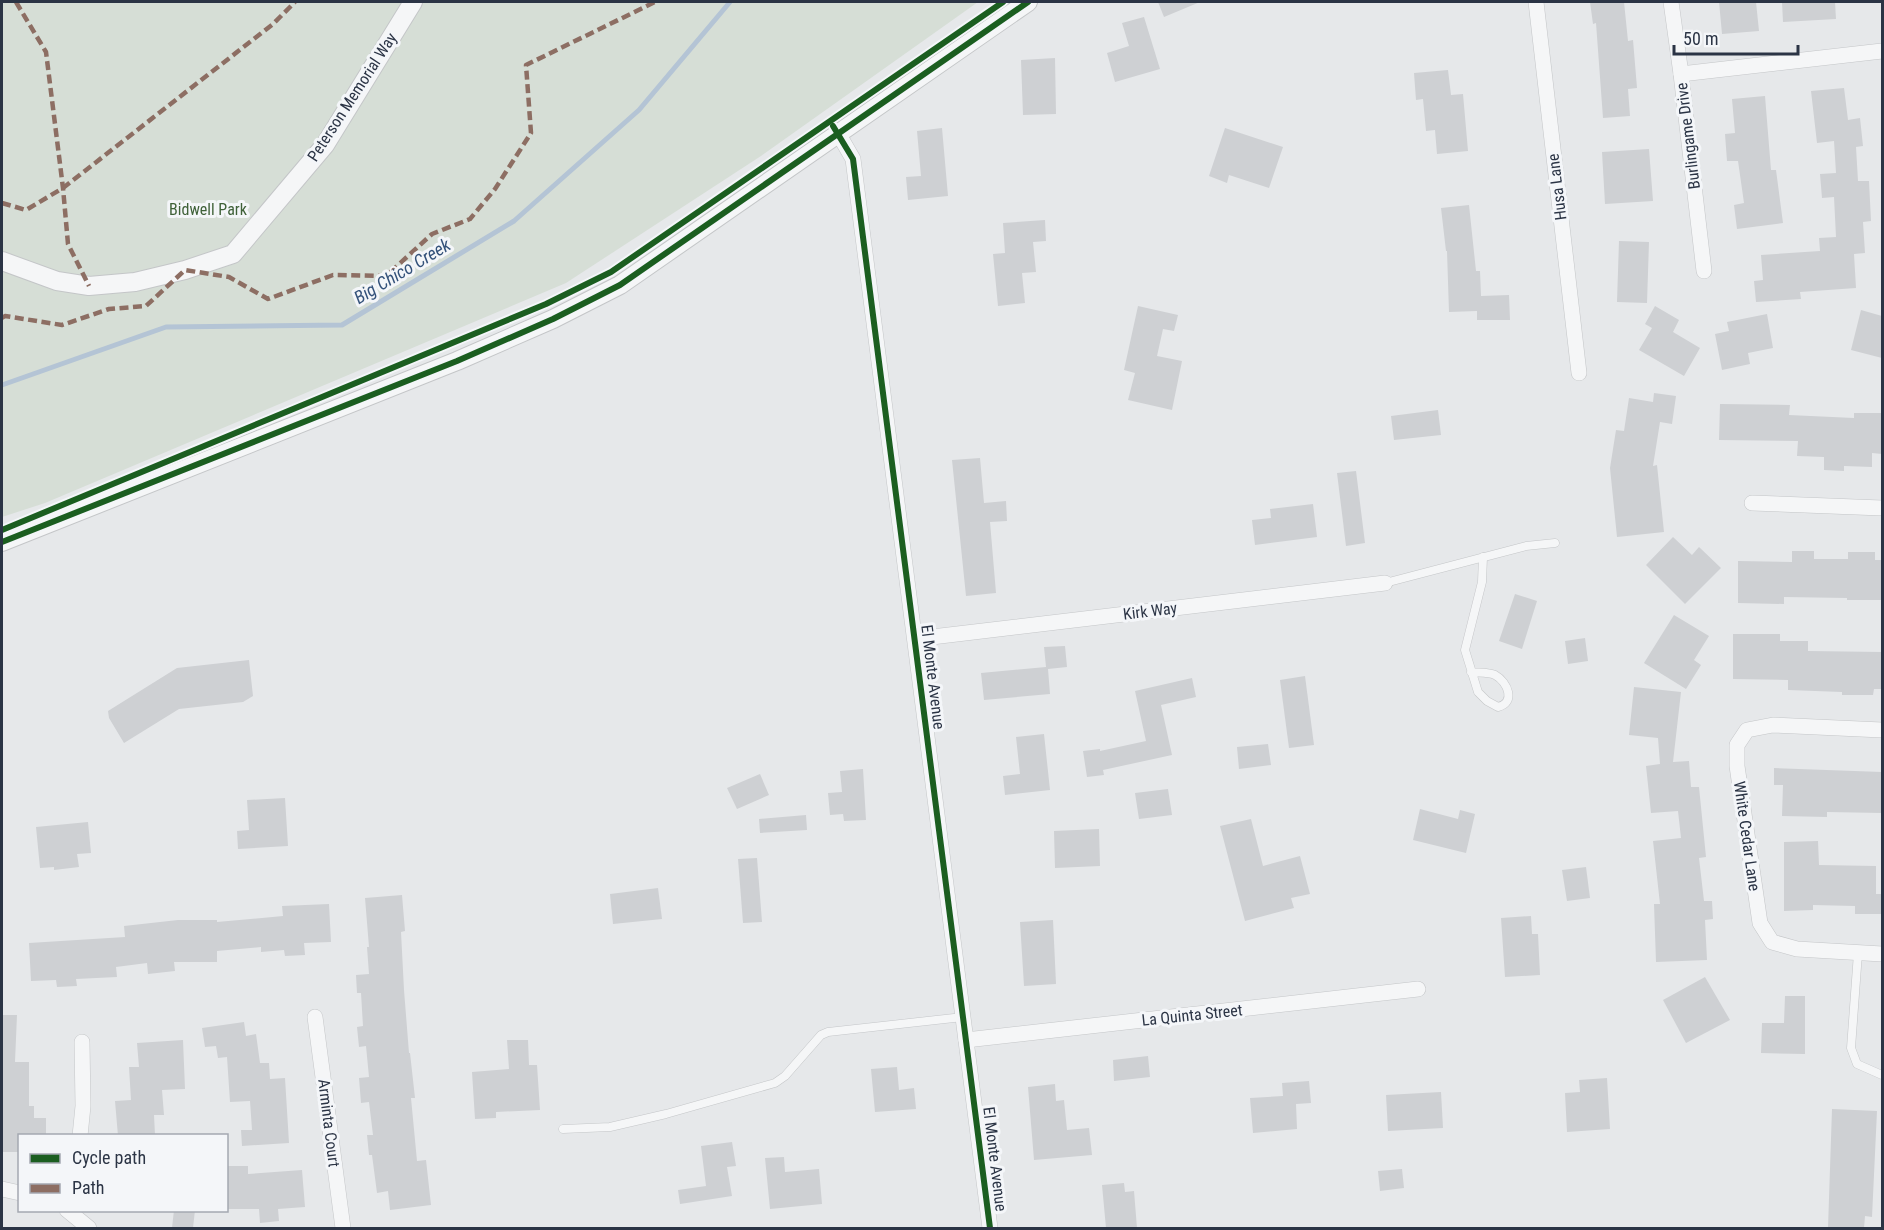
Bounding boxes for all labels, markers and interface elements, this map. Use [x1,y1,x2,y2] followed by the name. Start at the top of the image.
[1674,18,1798,56] scale bar
[1683,28,1718,49] text: 50 m
[303,29,401,165] street label: Peterson Memorial Way
[1672,82,1704,190] street label: Burlingame Drive
[1543,153,1571,221] street label: Husa Lane
[169,200,248,219] park label: Bidwell Park
[350,233,455,308] water label: Big Chico Creek
[1122,598,1178,624] street label: Kirk Way
[917,624,949,730] street label: El Monte Avenue
[1730,780,1764,892] street label: White Cedar Lane
[1141,1000,1244,1030] street label: La Quinta Street
[314,1078,344,1168] street label: Arminta Court
[979,1106,1011,1212] street label: El Monte Avenue
[18,1134,228,1212] legend
[72,1147,146,1168] text: Cycle path
[72,1177,105,1198] text: Path

